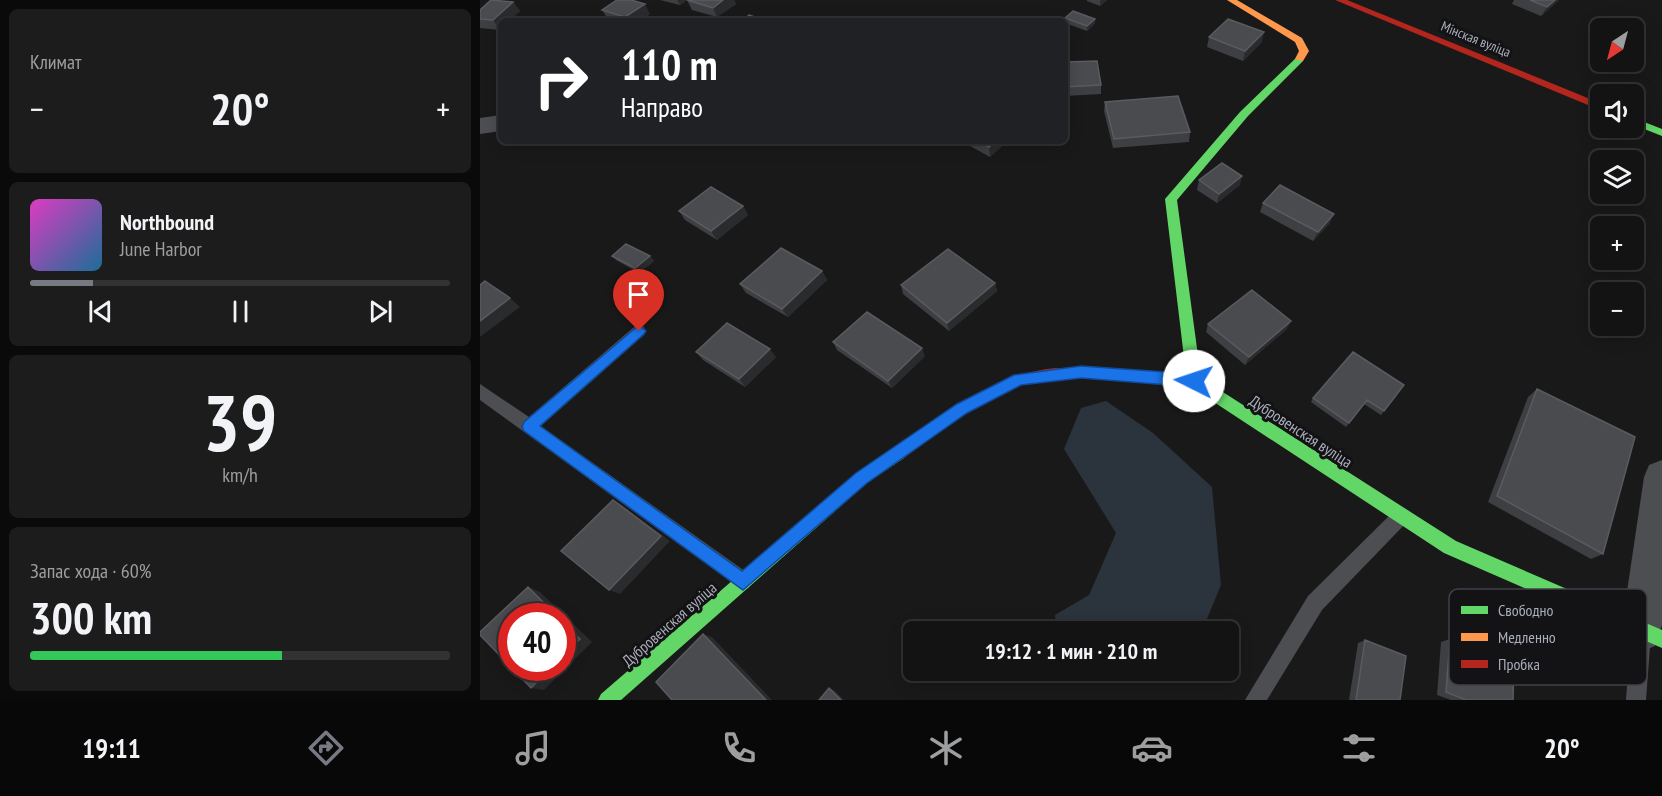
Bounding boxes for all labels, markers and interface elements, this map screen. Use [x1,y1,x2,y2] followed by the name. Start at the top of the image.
[1438,17,1514,61] street label: Мінская вуліца
[1590,18,1644,72] north arrow
[1590,18,1644,336] map controls
[621,37,718,92] text: 110 m
[522,42,600,120] icon: right
[30,49,81,75] text: Климат
[210,79,270,137] text: 20°
[1590,84,1644,138] button: sound
[30,87,44,130] text: −
[436,87,450,130] text: +
[621,90,703,124] text: Направо
[1590,150,1644,204] button: layers
[120,208,214,236] text: Northbound
[1590,216,1644,270] button: +
[120,236,202,262] text: June Harbor
[613,269,664,331] pin
[622,278,655,311] icon: arrive
[1590,282,1644,336] button: −
[84,295,117,328] icon: previous
[224,295,257,328] icon: pause
[364,295,397,328] icon: next
[1162,349,1226,413] position arrow
[203,372,277,473] text: 39
[1246,390,1356,472] street label: Дубровенская вуліца
[222,462,258,488] text: km/h
[30,558,151,584] text: Запас хода · 60%
[618,578,720,670] street label: Дубровенская вуліца
[30,588,152,646] text: 300 km
[1449,589,1647,685] legend
[1498,600,1553,620] text: Свободно
[498,603,576,681] speed limit sign: 40
[1498,627,1556,647] text: Медленно
[985,637,1157,665] text: 19:12 · 1 мин · 210 m
[1498,654,1540,674] text: Пробка
[305,727,347,769] icon: directions
[512,727,554,769] icon: music
[718,727,760,769] icon: phone
[925,727,967,769] icon: climate
[1131,727,1173,769] icon: car
[1338,727,1380,769] icon: filters
[82,731,141,765] text: 19:11
[1544,731,1580,765] text: 20°

